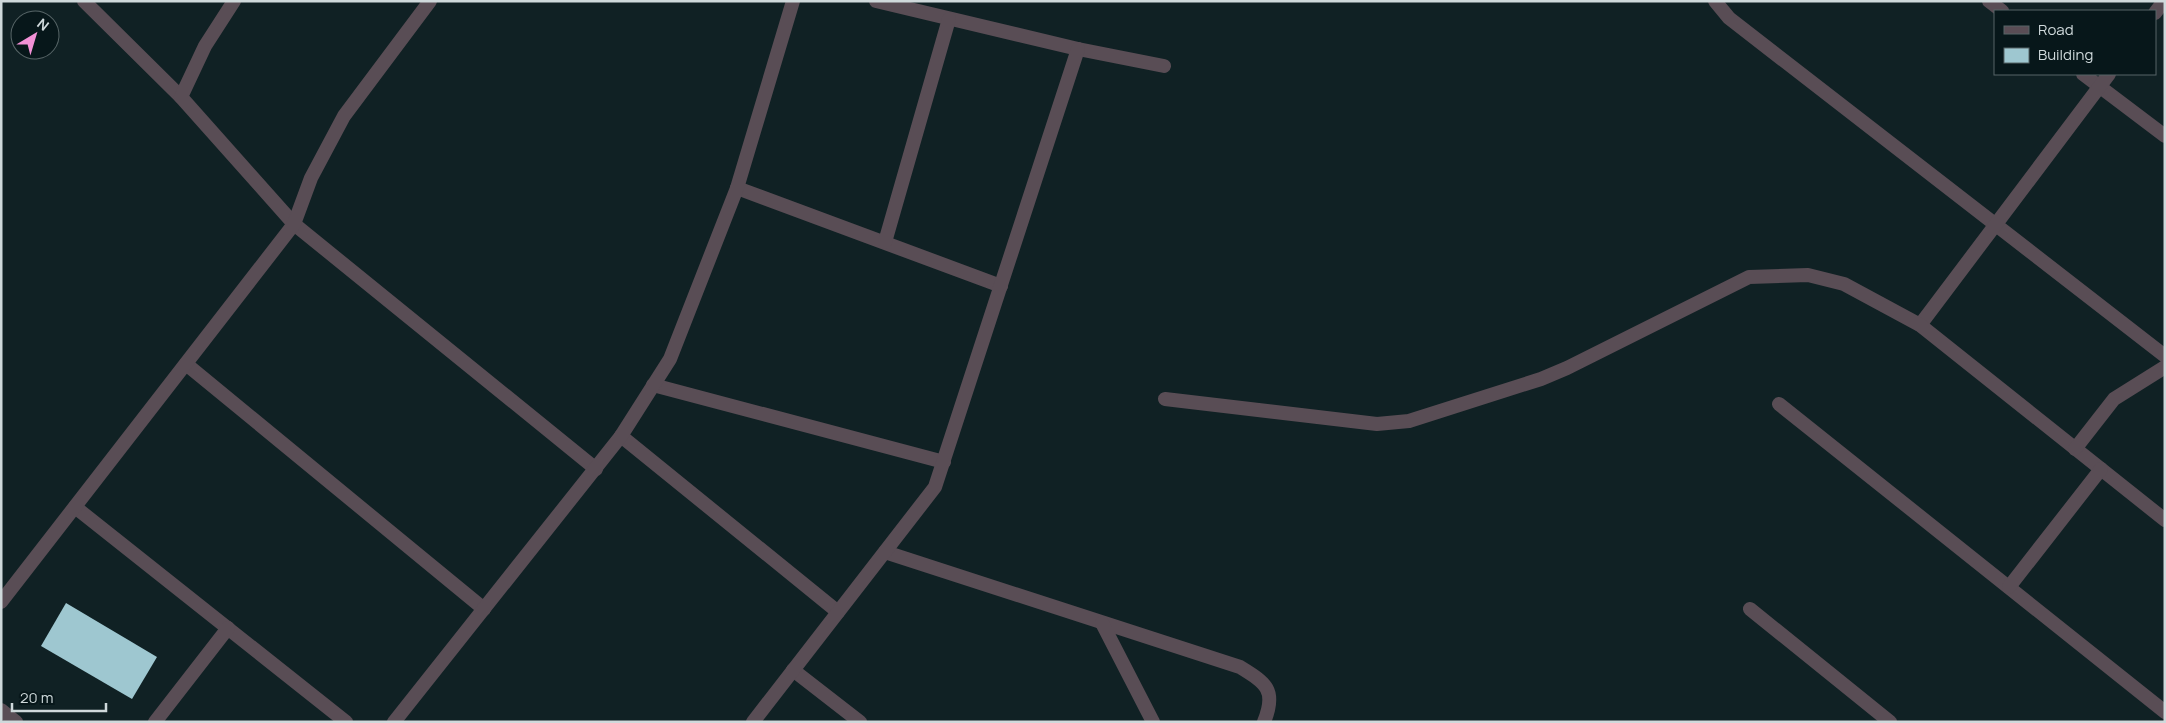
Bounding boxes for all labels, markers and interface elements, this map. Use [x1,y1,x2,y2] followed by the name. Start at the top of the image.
[10,10,60,60] north arrow
[1994,10,2156,75] legend
[33,14,53,35] text: N
[2038,19,2074,40] text: Road
[2038,44,2093,65] text: Building
[12,680,106,712] scale bar
[20,687,53,708] text: 20 m

